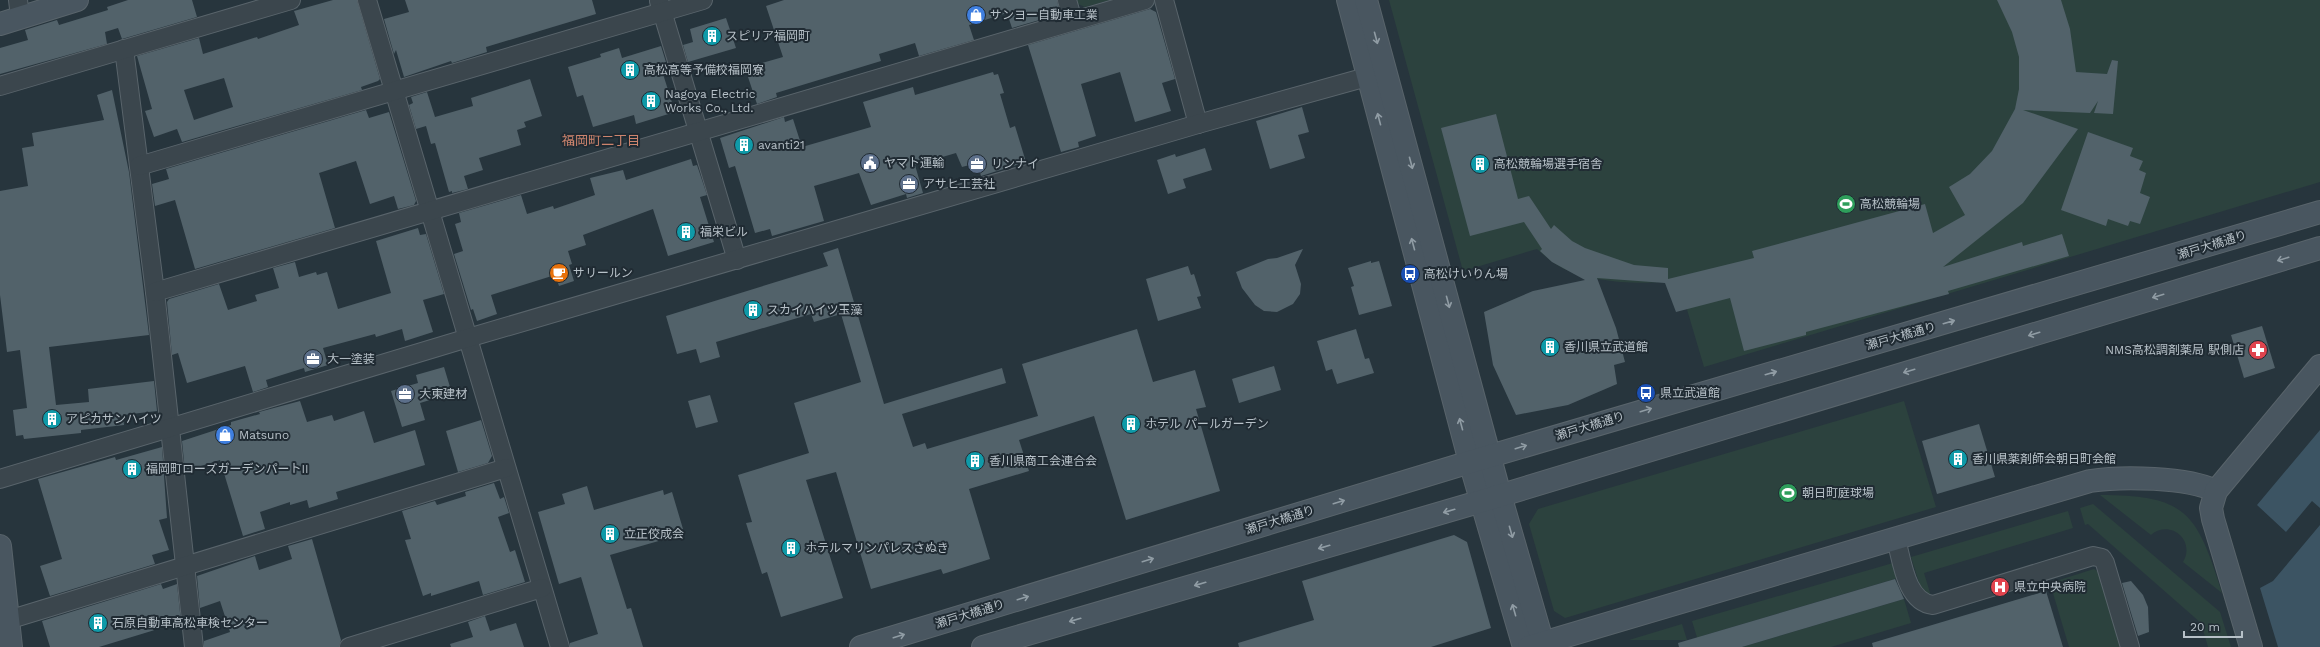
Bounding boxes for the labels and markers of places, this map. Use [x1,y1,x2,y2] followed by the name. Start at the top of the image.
[965,4,987,26] shop icon: サンヨー自動車工業
[990,8,1098,22] place label: サンヨー自動車工業
[701,25,723,47] building icon: スピリア福岡町
[726,29,810,43] place label: スピリア福岡町
[619,59,641,81] building icon: 高松高等予備校福岡寮
[644,63,764,77] place label: 高松高等予備校福岡寮
[665,87,756,115] place label: Nagoya Electric Works Co., Ltd.
[640,90,662,112] building icon: Nagoya Electric Works Co., Ltd.
[733,134,755,156] building icon: avanti21
[758,138,805,152] place label: avanti21
[859,152,881,174] public building icon: ヤマト運輸
[966,153,988,175] office icon: リンナイ
[1469,153,1491,175] building icon: 高松競輪場選手宿舎
[884,156,944,170] place label: ヤマト運輸
[991,157,1039,171] place label: リンナイ
[1494,157,1602,171] place label: 高松競輪場選手宿舎
[898,173,920,195] office icon: アサヒ工芸社
[923,177,995,191] place label: アサヒ工芸社
[1835,193,1857,215] sports icon: 高松競輪場
[1860,197,1920,211] place label: 高松競輪場
[675,221,697,243] building icon: 福栄ビル
[700,225,748,239] place label: 福栄ビル
[548,262,570,284] cafe icon: サリールン
[1399,263,1421,285] bus stop icon: 高松けいりん場
[573,266,633,280] place label: サリールン
[1424,267,1508,281] place label: 高松けいりん場
[742,299,764,321] building icon: スカイハイツ玉藻
[767,303,863,317] place label: スカイハイツ玉藻
[1539,336,1561,358] building icon: 香川県立武道館
[2247,339,2269,361] pharmacy icon: NMS高松調剤薬局 駅側店
[1564,340,1648,354] place label: 香川県立武道館
[2105,343,2244,357] place label: NMS高松調剤薬局 駅側店
[302,348,324,370] office icon: 大一塗装
[327,352,375,366] place label: 大一塗装
[1635,382,1657,404] bus stop icon: 県立武道館
[394,383,416,405] office icon: 大東建材
[1660,386,1720,400] place label: 県立武道館
[419,387,467,401] place label: 大東建材
[41,408,63,430] building icon: アピカサンハイツ
[66,412,162,426] place label: アピカサンハイツ
[1120,413,1142,435] building icon: ホテル パールガーデン
[1145,417,1269,431] place label: ホテル パールガーデン
[214,424,236,446] shop icon: Matsuno
[239,428,289,442] place label: Matsuno
[1947,448,1969,470] building icon: 香川県薬剤師会朝日町会館
[964,450,986,472] building icon: 香川県商工会連合会
[1972,452,2116,466] place label: 香川県薬剤師会朝日町会館
[989,454,1097,468] place label: 香川県商工会連合会
[121,458,143,480] building icon: 福岡町ローズガーデンパートII
[146,462,309,476] place label: 福岡町ローズガーデンパートII
[1777,482,1799,504] sports icon: 朝日町庭球場
[1802,486,1874,500] place label: 朝日町庭球場
[599,523,621,545] building icon: 立正佼成会
[624,527,684,541] place label: 立正佼成会
[780,537,802,559] building icon: ホテルマリンパレスさぬき
[805,541,949,555] place label: ホテルマリンパレスさぬき
[1989,576,2011,598] hospital icon: 県立中央病院
[2014,580,2086,594] place label: 県立中央病院
[87,612,109,634] building icon: 石原自動車高松車検センター
[112,616,268,630] place label: 石原自動車高松車検センター

